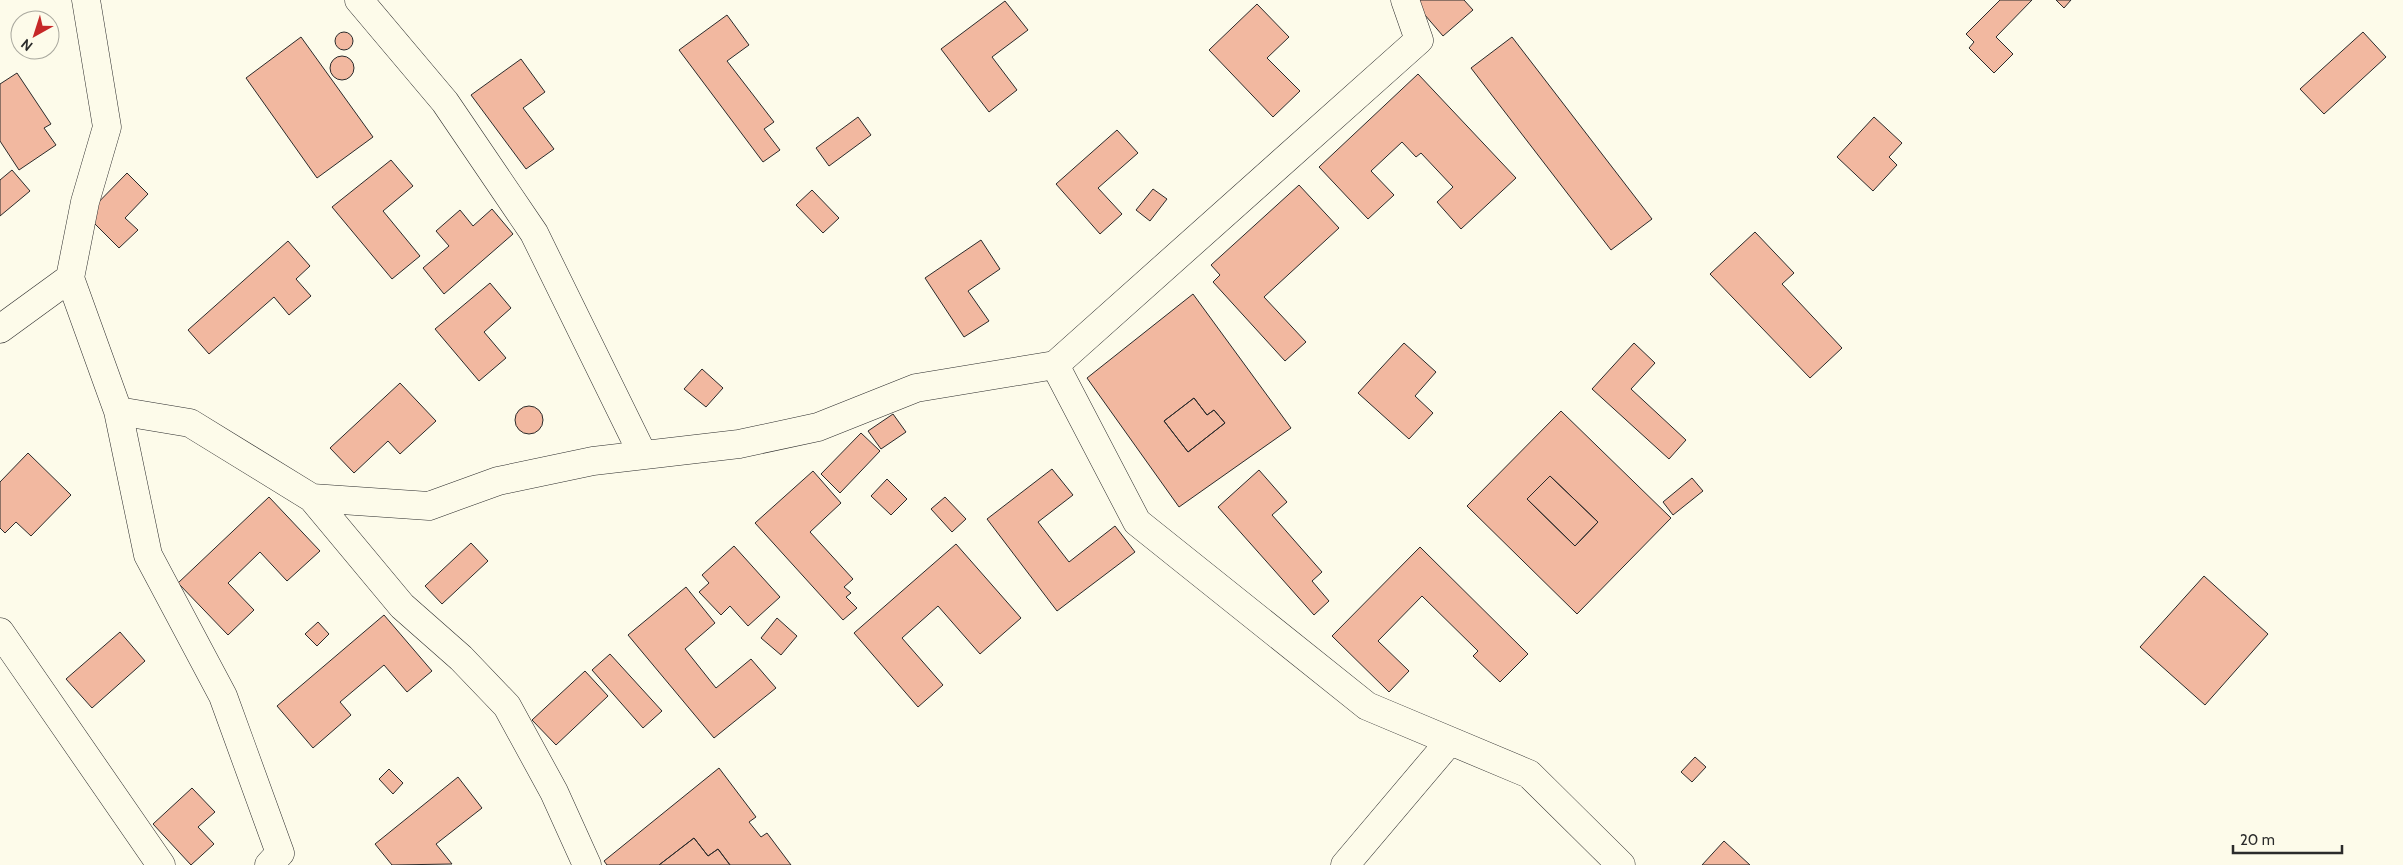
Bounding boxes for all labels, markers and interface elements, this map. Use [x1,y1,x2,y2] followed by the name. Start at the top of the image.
[10,10,60,60] north arrow
[17,35,36,55] text: N
[2233,822,2342,854] scale bar
[2240,831,2275,849] text: 20 m

